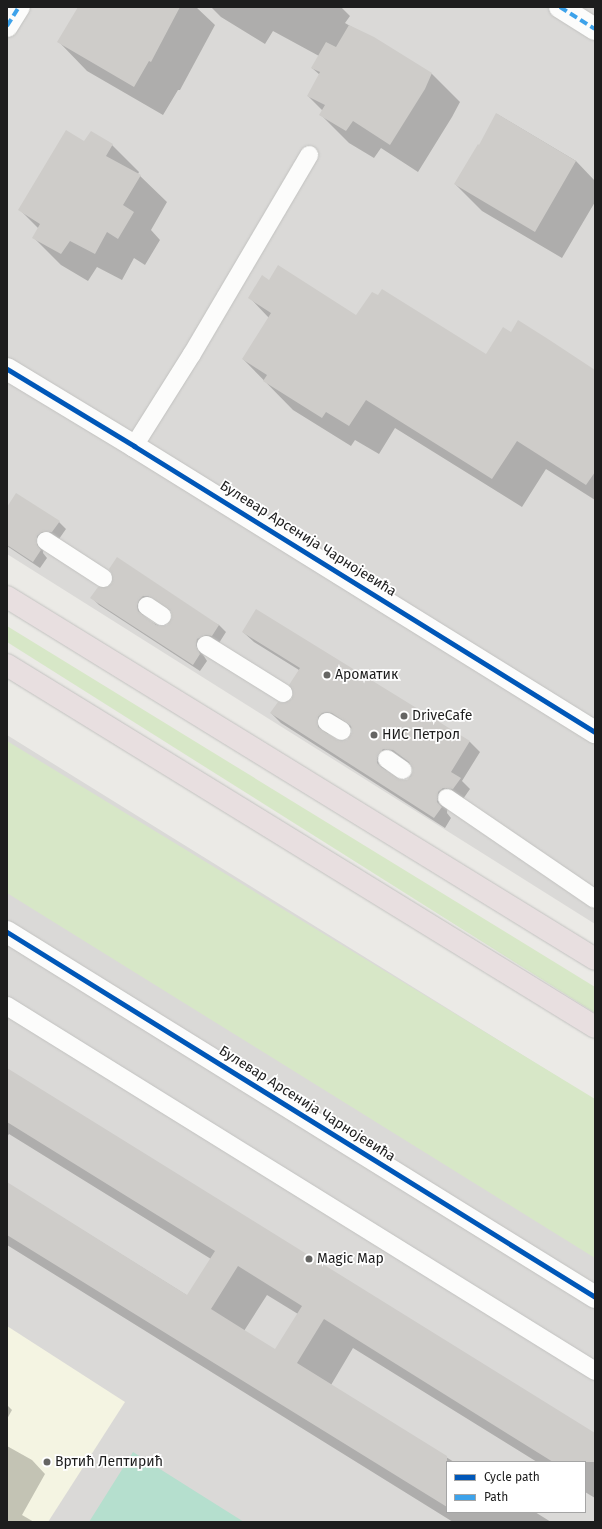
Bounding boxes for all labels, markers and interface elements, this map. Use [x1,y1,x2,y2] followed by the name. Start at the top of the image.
[217,478,399,600] street label: Булевар Арсенија Чарнојевића
[335,667,398,683] place label: Ароматик
[322,670,332,680] marker: Ароматик
[412,708,472,724] place label: DriveCafe
[399,711,409,721] marker: DriveCafe
[382,727,460,743] place label: НИС Петрол
[369,730,379,740] marker: НИС Петрол
[216,1043,398,1165] street label: Булевар Арсенија Чарнојевића
[317,1251,384,1267] place label: Magic Map
[304,1254,314,1264] marker: Magic Map
[55,1454,163,1470] place label: Вртић Лептирић
[42,1457,52,1467] marker: Вртић Лептирић
[446,1461,586,1513] legend
[484,1470,540,1484] text: Cycle path
[484,1490,508,1504] text: Path

